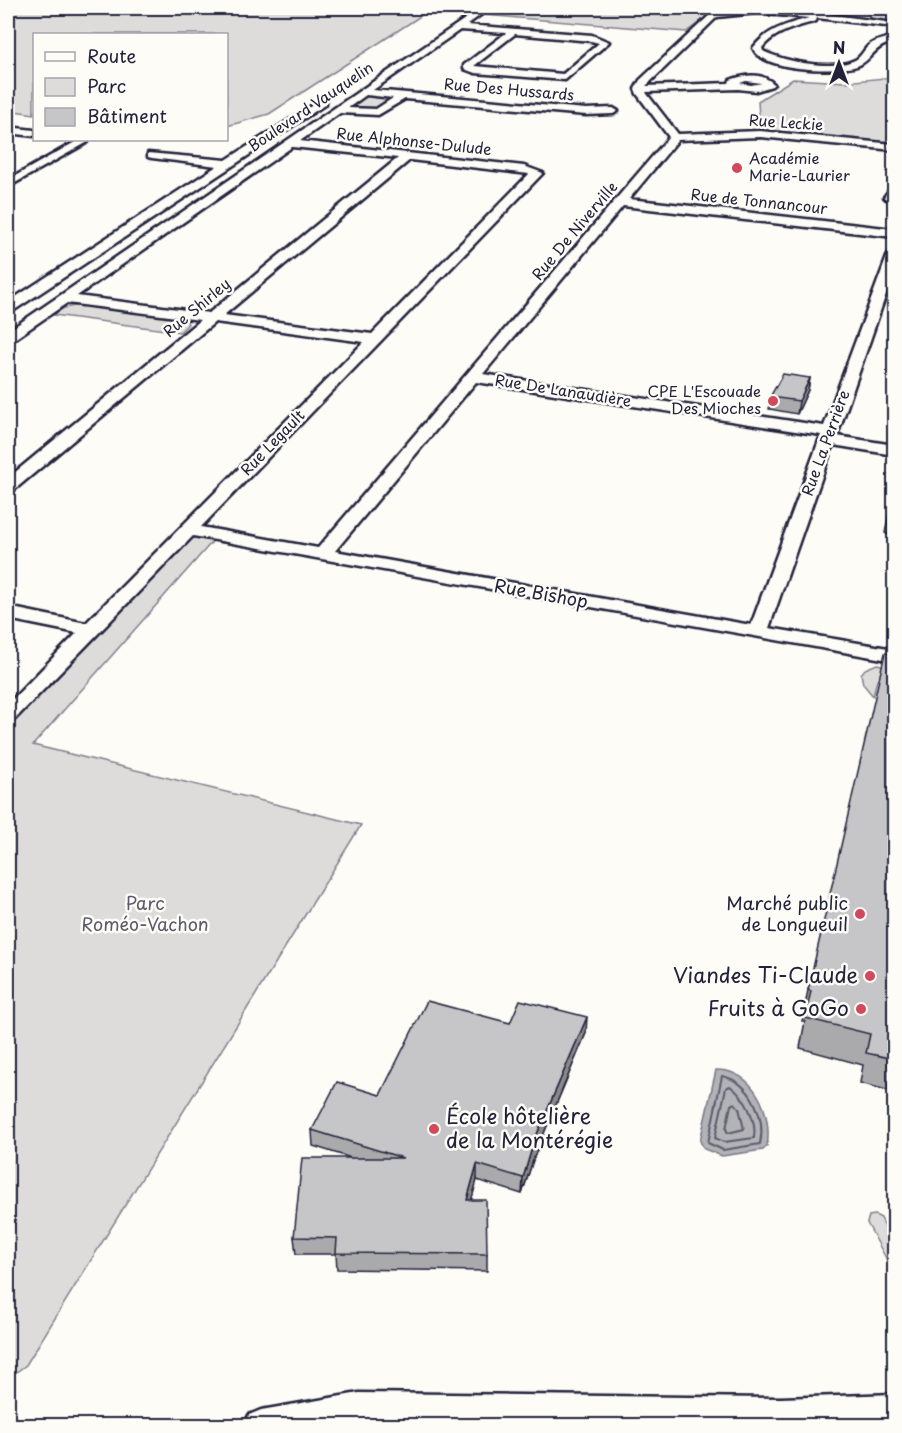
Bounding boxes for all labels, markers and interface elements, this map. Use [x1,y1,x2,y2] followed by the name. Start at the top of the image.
[33,33,228,141] legend
[809,33,869,93] north arrow
[833,35,845,59] text: N
[87,42,137,69] text: Route
[243,55,377,156] street label: Boulevard Vauquelin
[443,71,575,106] street label: Rue Des Hussards
[87,72,126,99] text: Parc
[87,102,167,129] text: Bâtiment
[748,107,824,136] street label: Rue Leckie
[336,121,493,160] street label: Rue Alphonse-Dulude
[749,146,850,186] place label: Académie Marie-Laurier
[730,161,744,175] marker: Académie Marie-Laurier
[526,176,622,284] street label: Rue De Niverville
[690,182,829,219] street label: Rue de Tonnancour
[157,272,235,342] street label: Rue Shirley
[493,367,633,412] street label: Rue De Lanaudière
[647,379,761,419] place label: CPE L'Escouade Des Mioches
[795,386,854,499] street label: Rue La Perrière
[766,394,780,408] marker: CPE L'Escouade Des Mioches
[235,404,309,480] street label: Rue Legault
[492,571,590,614] street label: Rue Bishop
[81,889,209,937] park label: Parc Roméo-Vachon
[726,889,848,937] place label: Marché public de Longueuil
[853,907,867,921] marker: Marché public de Longueuil
[673,958,858,990] place label: Viandes Ti-Claude
[863,969,877,983] marker: Viandes Ti-Claude
[708,991,849,1023] place label: Fruits à GoGo
[854,1002,868,1016] marker: Fruits à GoGo
[446,1099,613,1155] place label: École hôtelière de la Montérégie
[427,1122,441,1136] marker: École hôtelière de la Montérégie

